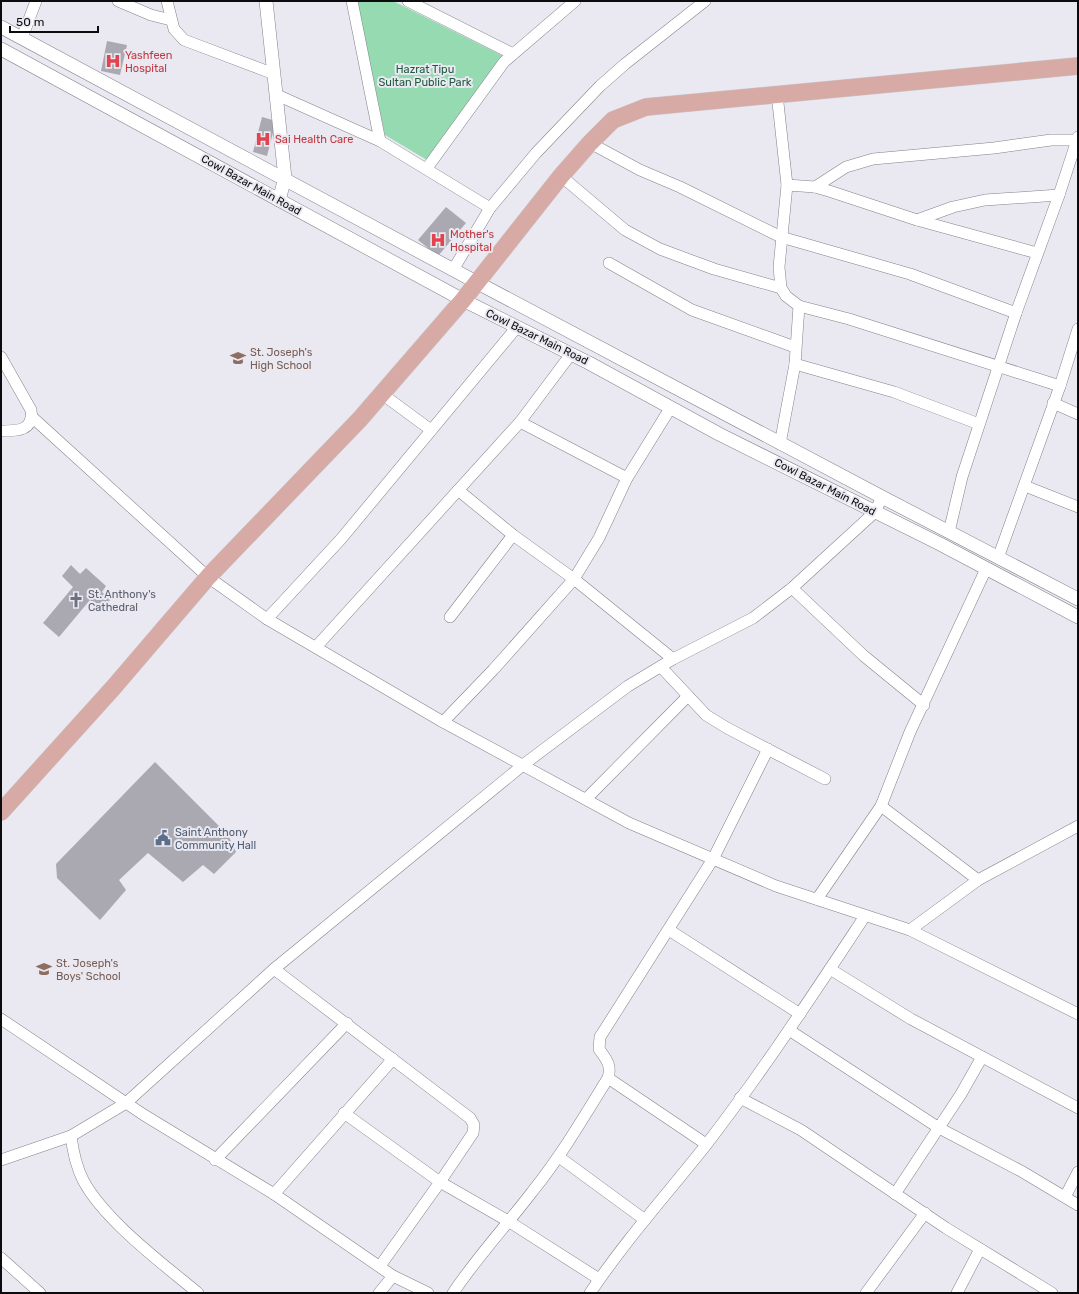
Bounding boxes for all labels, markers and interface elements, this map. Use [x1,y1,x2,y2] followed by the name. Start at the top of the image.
[10,8,98,34] scale bar
[16,15,44,29] text: 50 m
[125,49,172,75] place label: Yashfeen Hospital
[104,52,122,70] hospital icon: Yashfeen Hospital
[378,63,472,89] park label: Hazrat Tipu Sultan Public Park
[254,130,272,148] hospital icon: Sai Health Care
[275,133,353,146] place label: Sai Health Care
[199,152,303,218] street label: Cowl Bazar Main Road
[450,228,494,254] place label: Mother's Hospital
[429,231,447,249] hospital icon: Mother's Hospital
[484,307,590,367] street label: Cowl Bazar Main Road
[250,346,313,372] place label: St. Joseph's High School
[229,349,247,367] school or university icon: St. Joseph's High School
[772,456,878,518] street label: Cowl Bazar Main Road
[88,588,156,614] place label: St. Anthony's Cathedral
[67,591,85,609] church icon: St. Anthony's Cathedral
[175,826,256,852] place label: Saint Anthony Community Hall
[154,829,172,847] public building icon: Saint Anthony Community Hall
[56,957,121,983] place label: St. Joseph's Boys' School
[35,960,53,978] school or university icon: St. Joseph's Boys' School

